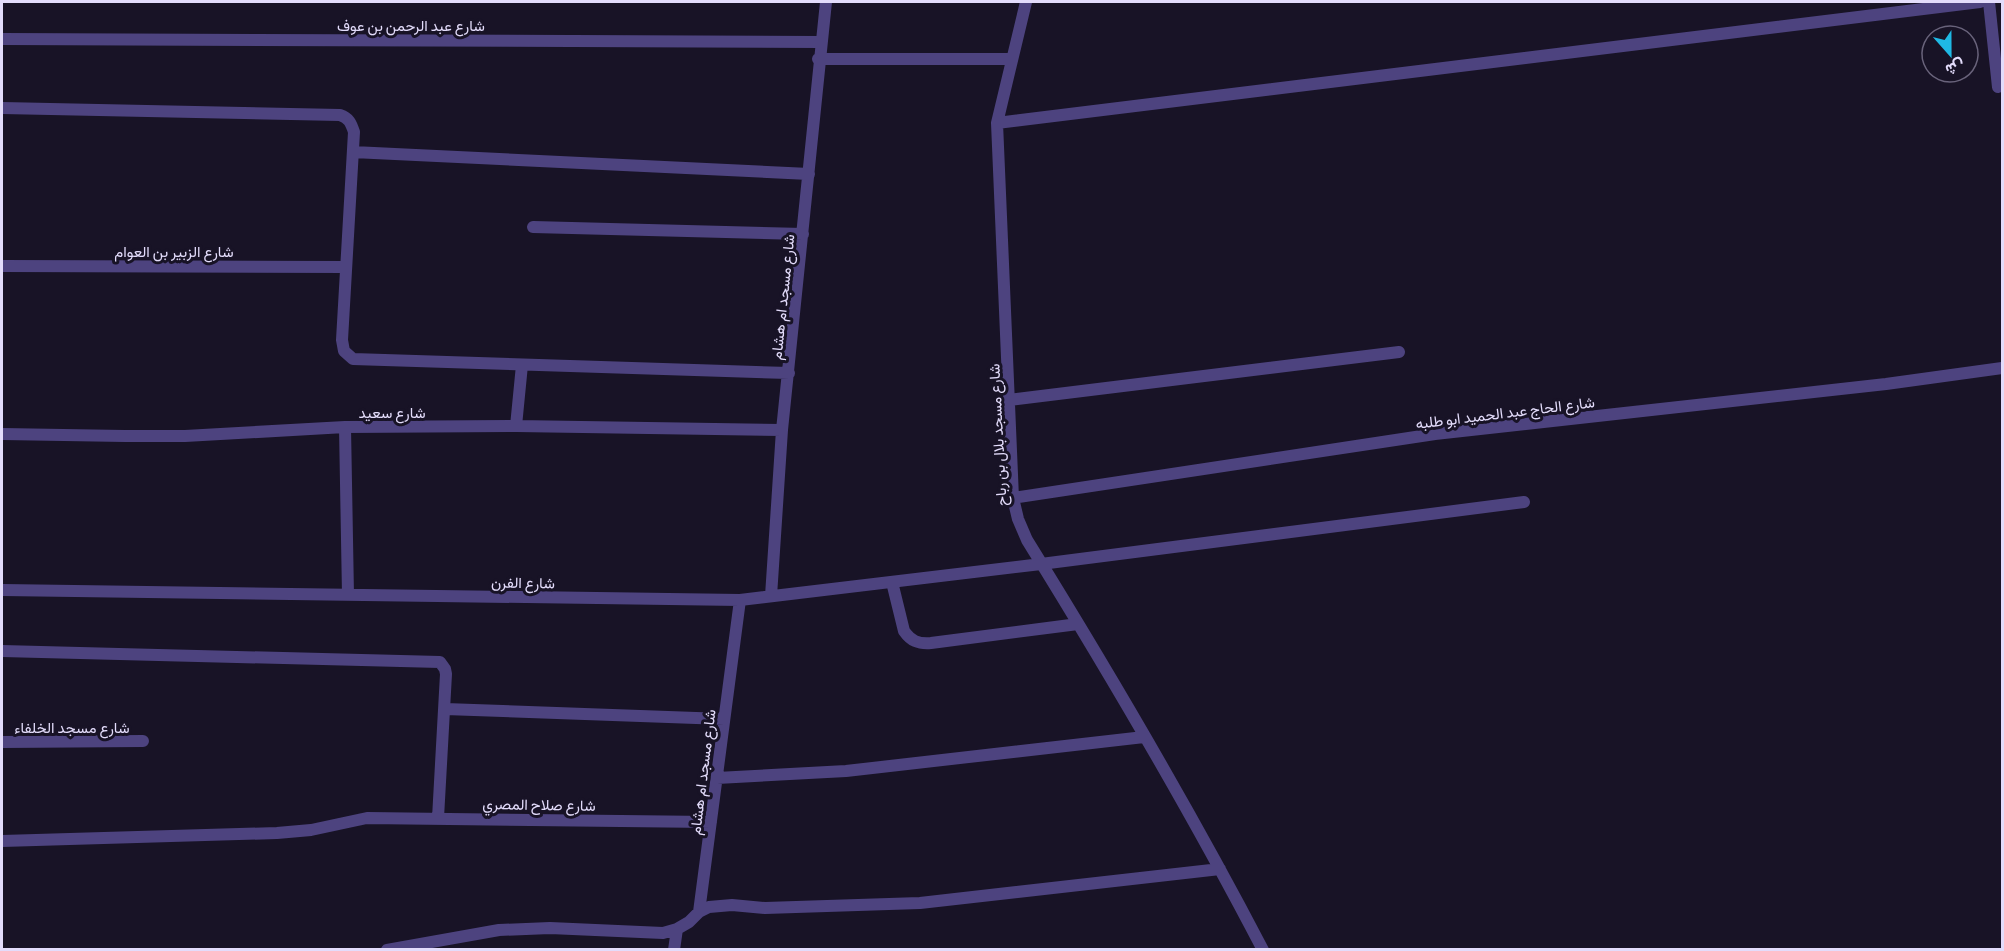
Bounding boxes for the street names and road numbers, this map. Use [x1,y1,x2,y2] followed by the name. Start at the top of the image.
[337,16,485,37] street label: شارع عبد الرحمن بن عوف
[766,233,801,361] street label: شارع مسجد ام هشام
[114,242,234,263] street label: شارع الزبير بن العوام
[984,363,1013,507] street label: شارع مسجد بلال بن رباح
[1414,392,1596,435] street label: شارع الحاج عبد الحميد ابو طلبه
[359,403,426,424] street label: شارع سعيد
[491,572,555,595] street label: شارع الفرن
[685,708,722,836] street label: شارع مسجد ام هشام
[14,718,130,739] street label: شارع مسجد الخلفاء
[482,794,596,819] street label: شارع صلاح المصري

